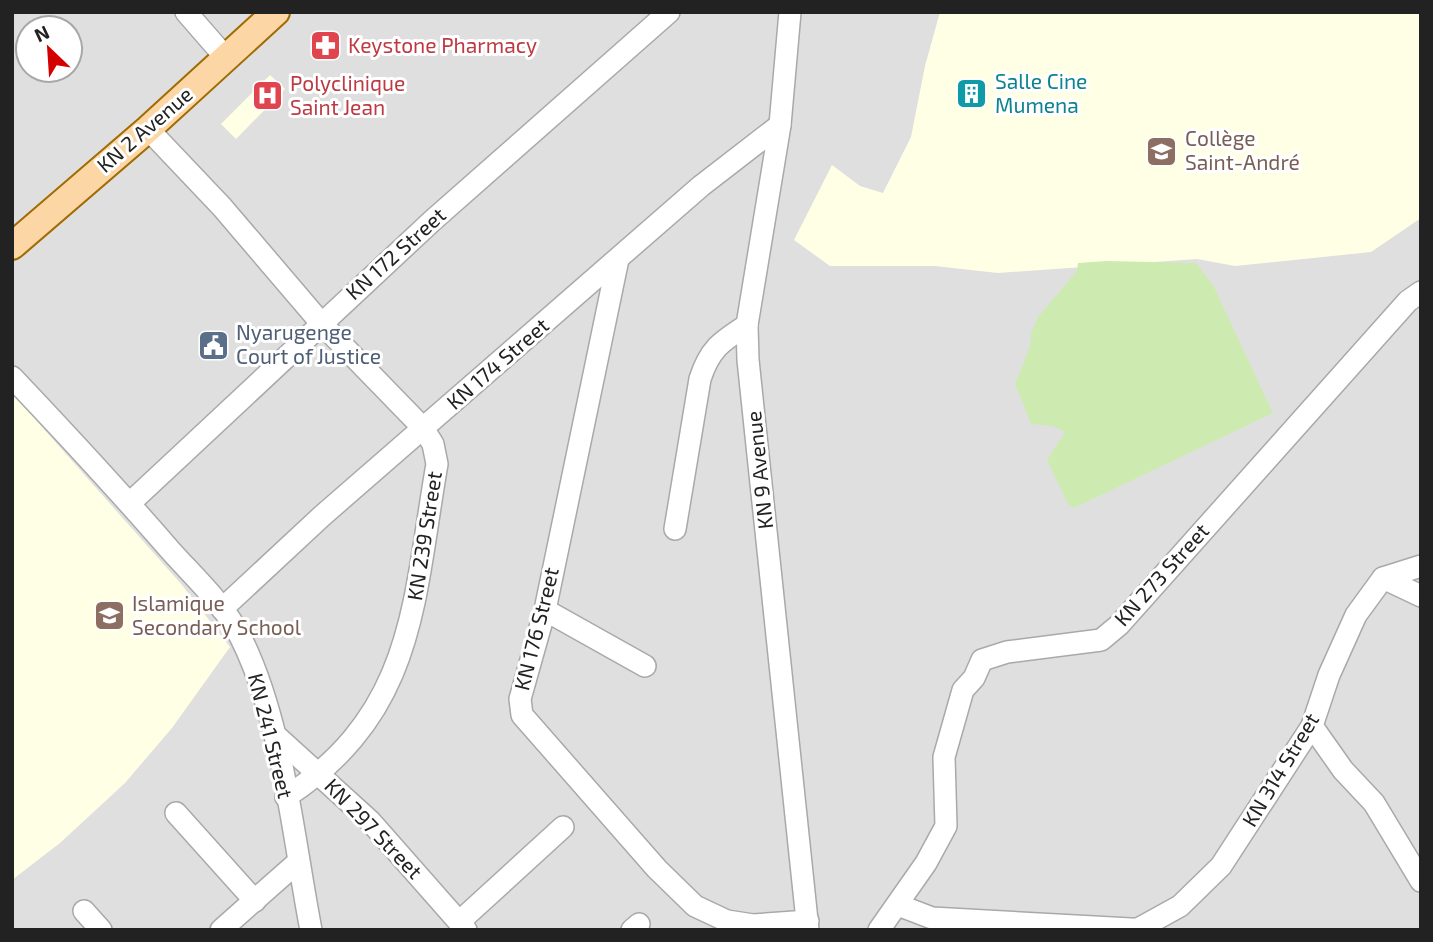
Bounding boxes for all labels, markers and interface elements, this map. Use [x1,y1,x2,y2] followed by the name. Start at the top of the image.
[14,14,84,84] north arrow
[31,20,53,46] text: N
[308,29,342,63] pharmacy icon: Keystone Pharmacy
[348,32,537,57] place label: Keystone Pharmacy
[995,68,1087,117] place label: Salle Cine Mumena
[290,70,405,119] place label: Polyclinique Saint Jean
[955,77,989,111] building icon: Salle Cine Mumena
[250,79,284,113] hospital icon: Polyclinique Saint Jean
[91,81,197,177] street label: KN 2 Avenue
[1185,125,1300,174] place label: Collège Saint-André
[1145,134,1179,168] school or university icon: Collège Saint-André
[340,201,450,304] street label: KN 172 Street
[441,312,553,414] street label: KN 174 Street
[236,319,381,368] place label: Nyarugenge Court of Justice
[196,328,230,362] public building icon: Nyarugenge Court of Justice
[740,410,777,530] street label: KN 9 Avenue
[401,469,446,602] street label: KN 239 Street
[1108,518,1213,630] street label: KN 273 Street
[508,564,563,693] street label: KN 176 Street
[132,590,302,639] place label: Islamique Secondary School
[92,599,126,633] school or university icon: Islamique Secondary School
[244,671,299,801] street label: KN 241 Street
[1236,708,1323,830] street label: KN 314 Street
[320,773,428,883] street label: KN 297 Street

